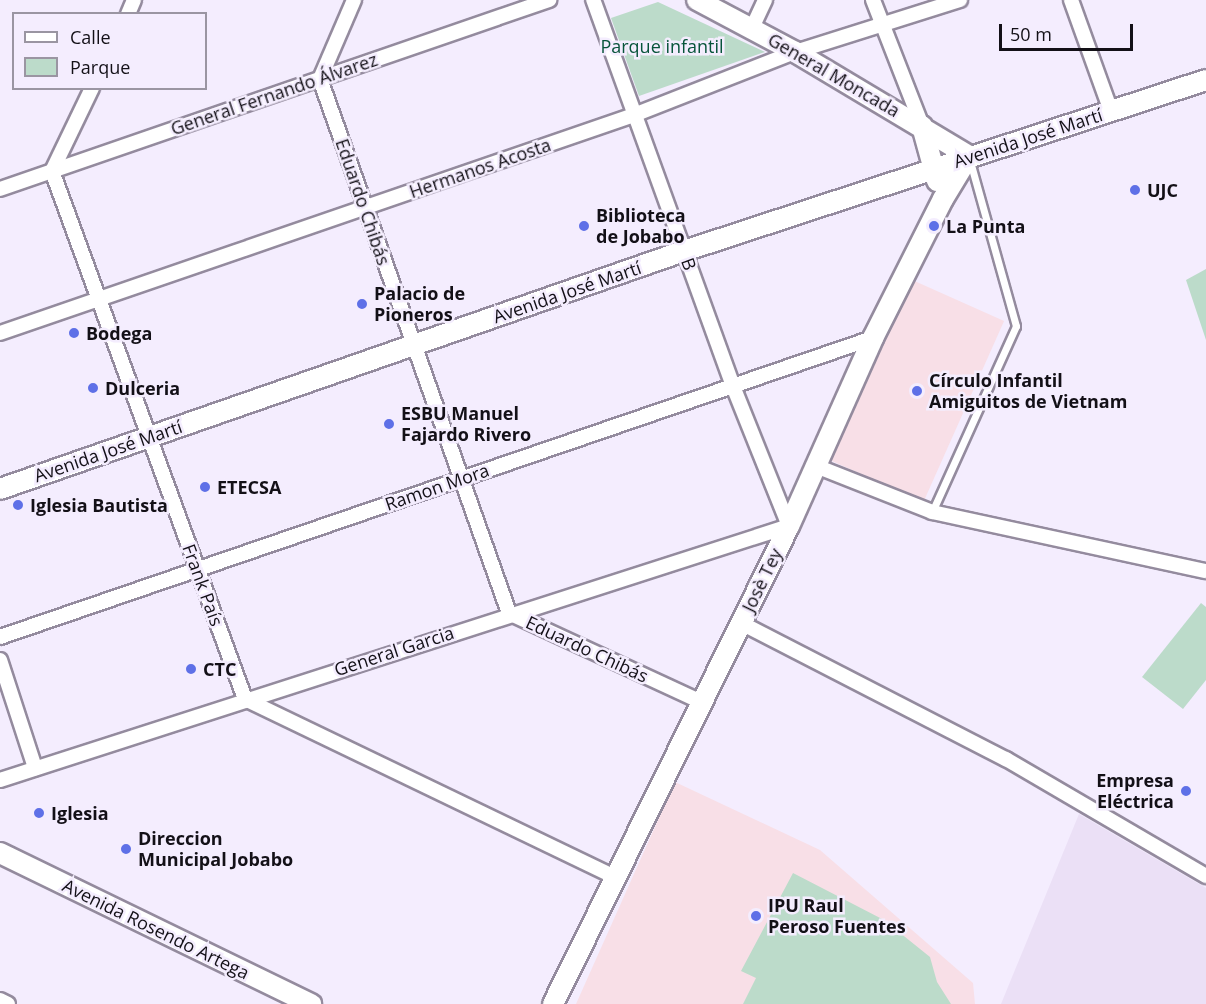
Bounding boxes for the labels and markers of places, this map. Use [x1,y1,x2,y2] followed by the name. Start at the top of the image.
[1147,179,1178,201] place label: UJC
[1128,183,1142,197] marker: UJC
[596,205,686,248] place label: Biblioteca de Jobabo
[946,215,1025,237] place label: La Punta
[577,219,591,233] marker: Biblioteca de Jobabo
[927,219,941,233] marker: La Punta
[374,283,465,326] place label: Palacio de Pioneros
[355,297,369,311] marker: Palacio de Pioneros
[86,322,152,344] place label: Bodega
[67,326,81,340] marker: Bodega
[929,370,1127,412] place label: Círculo Infantil Amiguitos de Vietnam
[105,377,180,399] place label: Dulceria
[86,381,100,395] marker: Dulceria
[910,384,924,398] marker: Círculo Infantil Amiguitos de Vietnam
[401,403,531,446] place label: ESBU Manuel Fajardo Rivero
[382,417,396,431] marker: ESBU Manuel Fajardo Rivero
[217,476,281,498] place label: ETECSA
[198,480,212,494] marker: ETECSA
[30,494,168,516] place label: Iglesia Bautista
[11,498,25,512] marker: Iglesia Bautista
[203,658,236,680] place label: CTC
[184,662,198,676] marker: CTC
[1096,770,1174,812] place label: Empresa Eléctrica
[1179,784,1193,798] marker: Empresa Eléctrica
[51,802,109,824] place label: Iglesia
[32,806,46,820] marker: Iglesia
[138,828,293,870] place label: Direccion Municipal Jobabo
[119,842,133,856] marker: Direccion Municipal Jobabo
[768,895,906,938] place label: IPU Raul Peroso Fuentes
[749,909,763,923] marker: IPU Raul Peroso Fuentes

